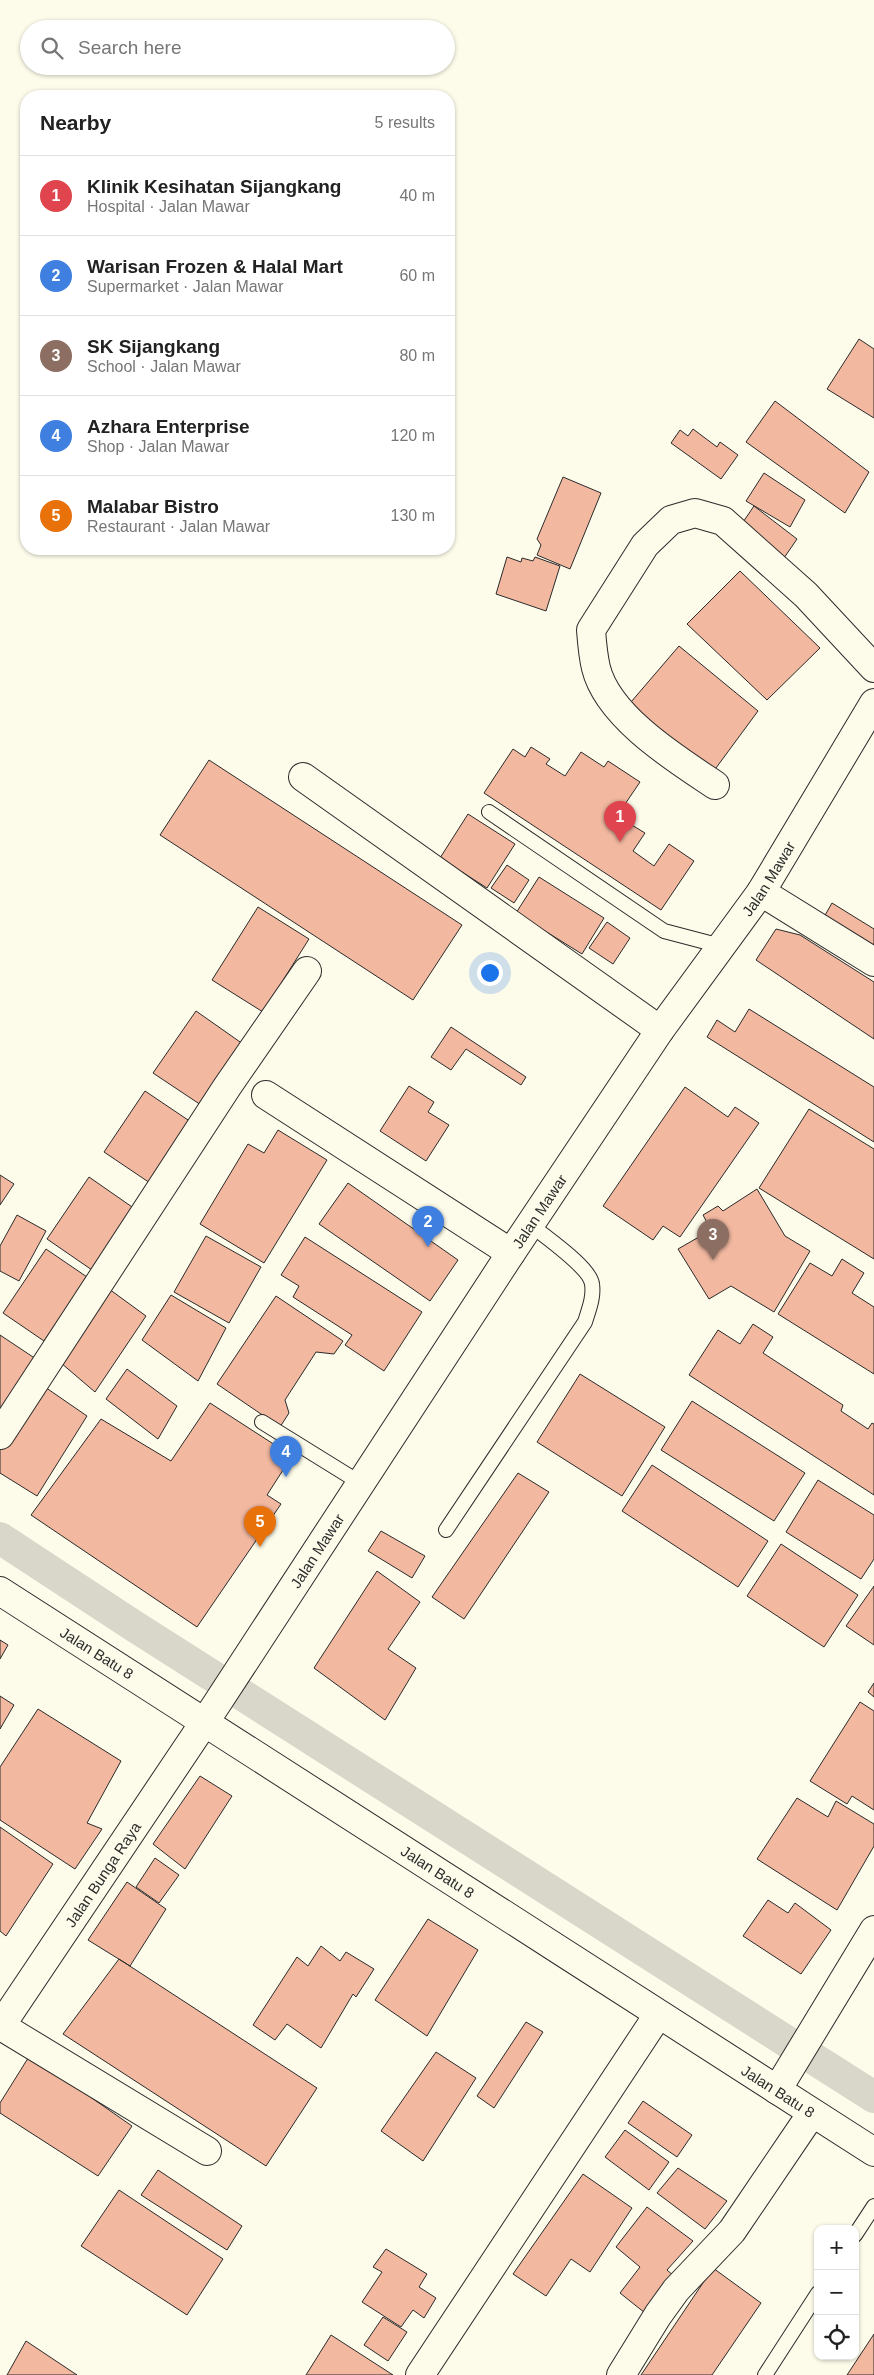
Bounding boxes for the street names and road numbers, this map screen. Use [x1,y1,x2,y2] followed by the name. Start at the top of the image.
[738,838,798,919] street label: Jalan Mawar
[508,1171,570,1251] street label: Jalan Mawar
[286,1510,347,1591] street label: Jalan Mawar
[57,1623,137,1682] street label: Jalan Batu 8
[61,1818,144,1930] street label: Jalan Bunga Raya
[398,1842,478,1901] street label: Jalan Batu 8
[739,2061,818,2121] street label: Jalan Batu 8

